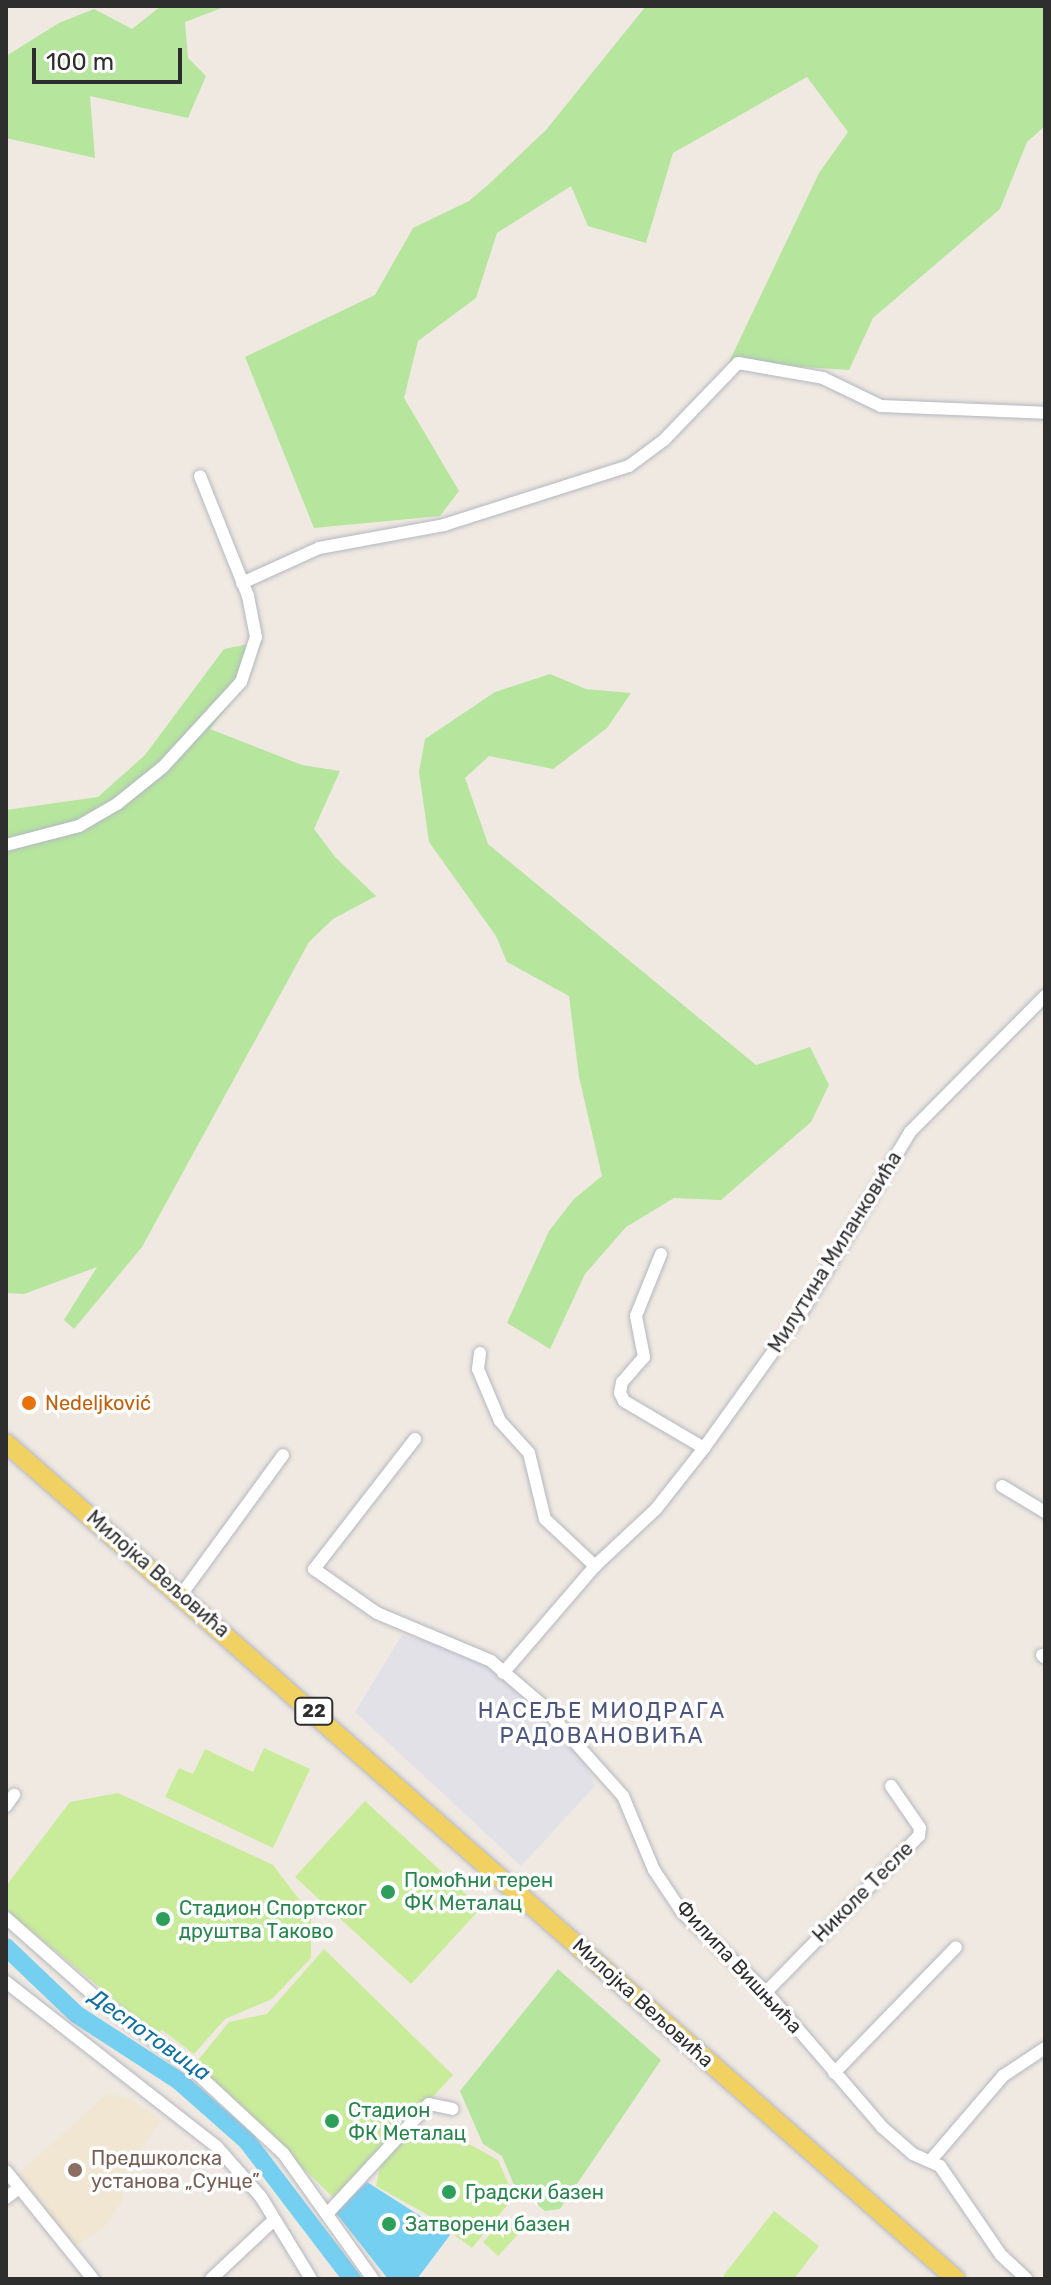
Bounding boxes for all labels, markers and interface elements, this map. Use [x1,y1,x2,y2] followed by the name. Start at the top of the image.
[36,32,186,82] scale bar
[46,48,114,76] text: 100 m
[763,1147,907,1357] street label: Милутина Миланковића
[45,1391,151,1415] place label: Nedeljković
[20,1394,38,1412] marker: Nedeljković
[82,1505,234,1643] street label: Милојка Вељовића
[294,1697,334,1725] road number: 22
[478,1697,726,1748] district label: НАСЕЉЕ МИОДРАГА РАДОВАНОВИЋА
[808,1837,918,1947] street label: Николе Тесле
[404,1868,553,1915] place label: Помоћни терен ФК Металац
[379,1883,397,1901] marker: Помоћни терен ФК Металац
[671,1895,807,2039] street label: Филипа Вишњића
[179,1896,366,1943] place label: Стадион Спортског друштва Таково
[154,1910,172,1928] marker: Стадион Спортског друштва Таково
[568,1933,718,2073] street label: Милојка Вељовића
[84,1984,216,2086] water label: Деспотовица
[348,2098,466,2145] place label: Стадион ФК Металац
[323,2112,341,2130] marker: Стадион ФК Металац
[91,2146,260,2193] place label: Предшколска установа „Сунце”
[66,2161,84,2179] marker: Предшколска установа „Сунце”
[465,2180,604,2204] place label: Градски базен
[440,2183,458,2201] marker: Градски базен
[405,2212,570,2236] place label: Затворени базен
[380,2215,398,2233] marker: Затворени базен

